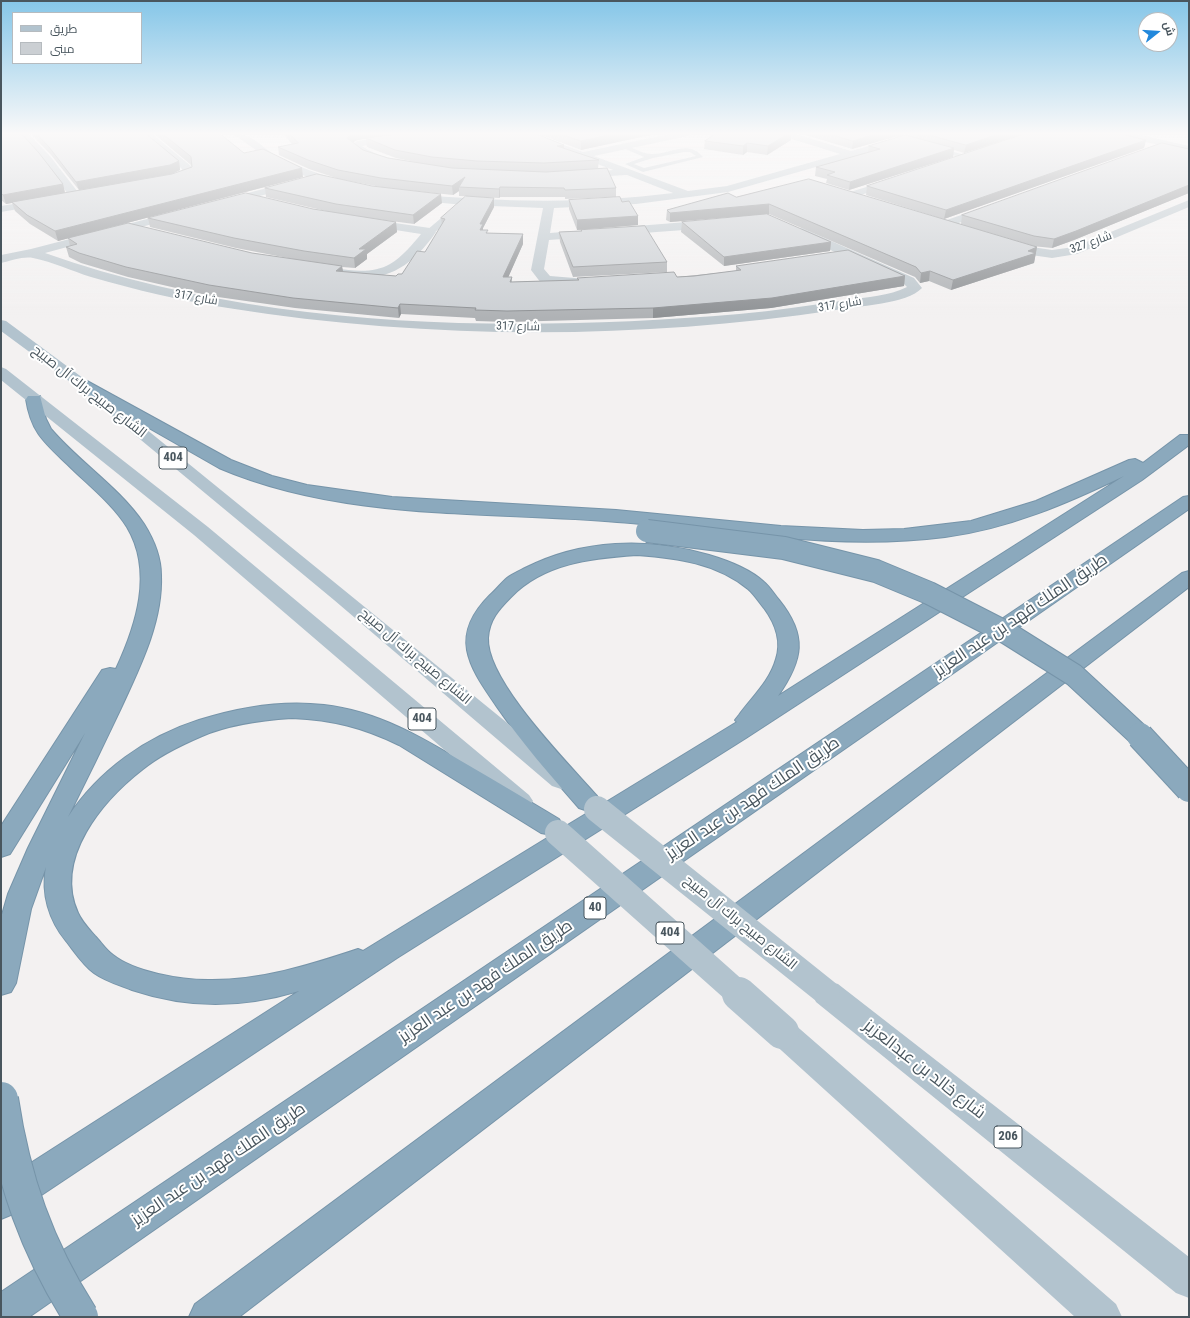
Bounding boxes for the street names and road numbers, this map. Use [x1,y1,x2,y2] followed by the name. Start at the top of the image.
[1068,229,1114,257] street label: شارع 327
[173,287,219,309] street label: شارع 317
[817,294,863,316] street label: شارع 317
[496,319,540,335] street label: شارع 317
[28,342,150,442] street label: الشارع صبيح براك آل صبيح
[159,447,187,469] road number: 404
[930,550,1112,682] street label: طريق الملك فهد بن عبد العزيز
[356,605,474,709] street label: الشارع صبيح براك آل صبيح
[408,708,436,730] road number: 404
[662,733,844,865] street label: طريق الملك فهد بن عبد العزيز
[680,872,800,974] street label: الشارع صبيح براك آل صبيح
[584,897,606,919] road number: 40
[395,916,577,1048] street label: طريق الملك فهد بن عبد العزيز
[656,922,684,944] road number: 404
[859,1016,989,1124] street label: شارع خالد بن عبدالعزيز
[128,1099,310,1231] street label: طريق الملك فهد بن عبد العزيز
[994,1126,1022,1148] road number: 206

